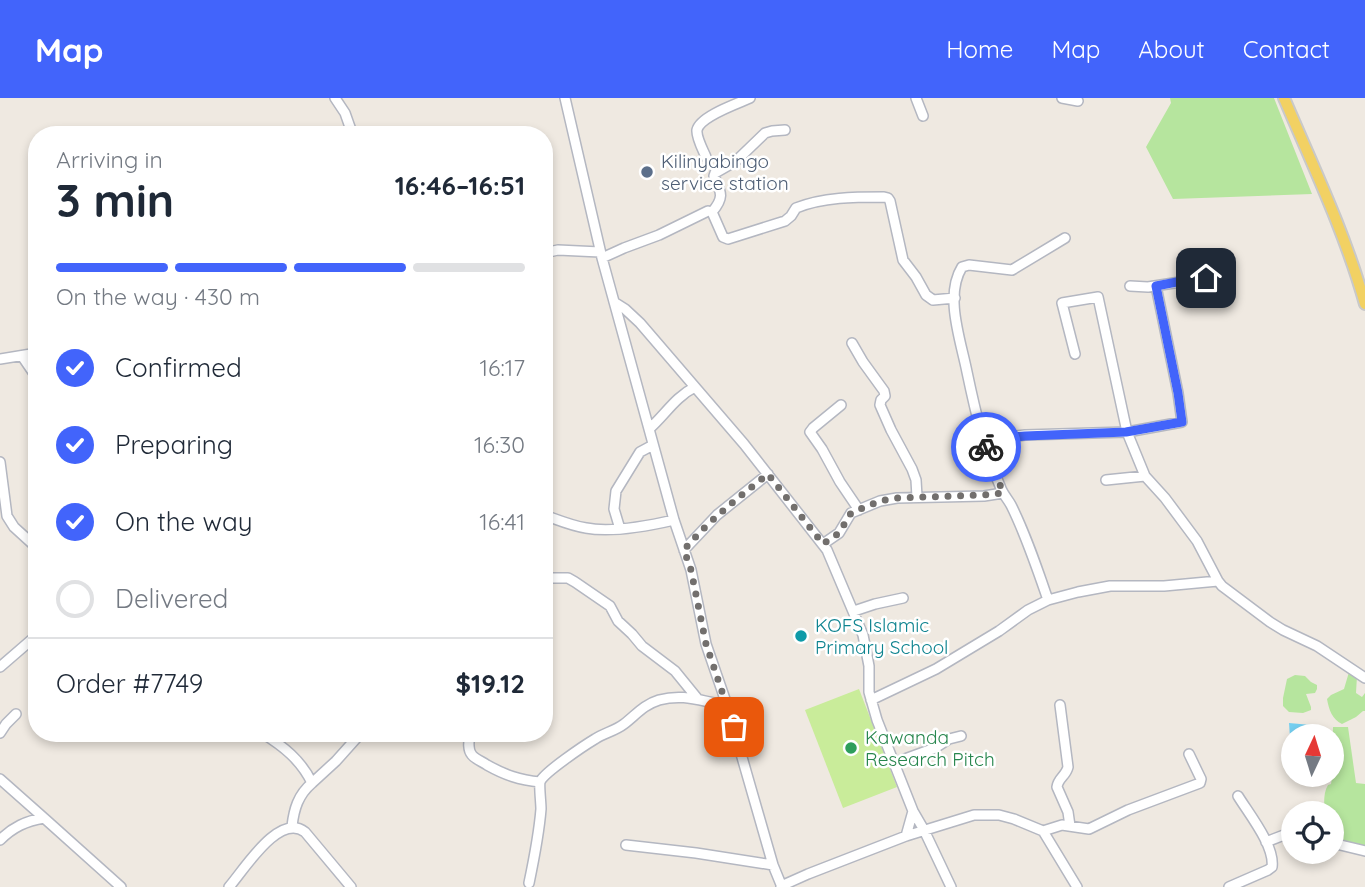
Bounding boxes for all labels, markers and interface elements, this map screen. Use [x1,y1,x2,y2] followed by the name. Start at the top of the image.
[35,29,103,70] text: Map
[946,34,1013,64] text: Home
[1051,34,1100,64] text: Map
[1138,34,1205,64] text: About
[1243,34,1330,64] text: Contact
[56,145,163,174] text: Arriving in
[661,149,789,195] place label: Kilinyabingo service station
[639,164,655,180] marker: Kilinyabingo service station
[395,169,525,202] text: 16:46–16:51
[56,171,174,229] text: 3 min
[1176,248,1236,308] pin
[1187,259,1225,297] icon: home
[56,282,260,311] text: On the way · 430 m
[56,349,94,387] icon: check
[115,351,242,384] text: Confirmed
[480,353,525,382] text: 16:17
[951,412,1021,482] courier
[56,426,94,464] icon: check
[115,428,233,461] text: Preparing
[967,428,1005,466] icon: bike
[474,430,525,459] text: 16:30
[56,503,94,541] icon: check
[115,505,253,538] text: On the way
[479,507,525,536] text: 16:41
[115,582,228,615] text: Delivered
[815,613,948,659] place label: KOFS Islamic Primary School
[793,628,809,644] marker: KOFS Islamic Primary School
[56,667,203,700] text: Order #7749
[456,667,525,700] text: $19.12
[704,697,764,757] pin
[715,708,753,746] icon: bag
[1281,724,1344,788] north arrow
[1281,724,1344,864] map controls
[865,725,995,771] place label: Kawanda Research Pitch
[843,740,859,756] marker: Kawanda Research Pitch
[1281,801,1344,864] button: locate

